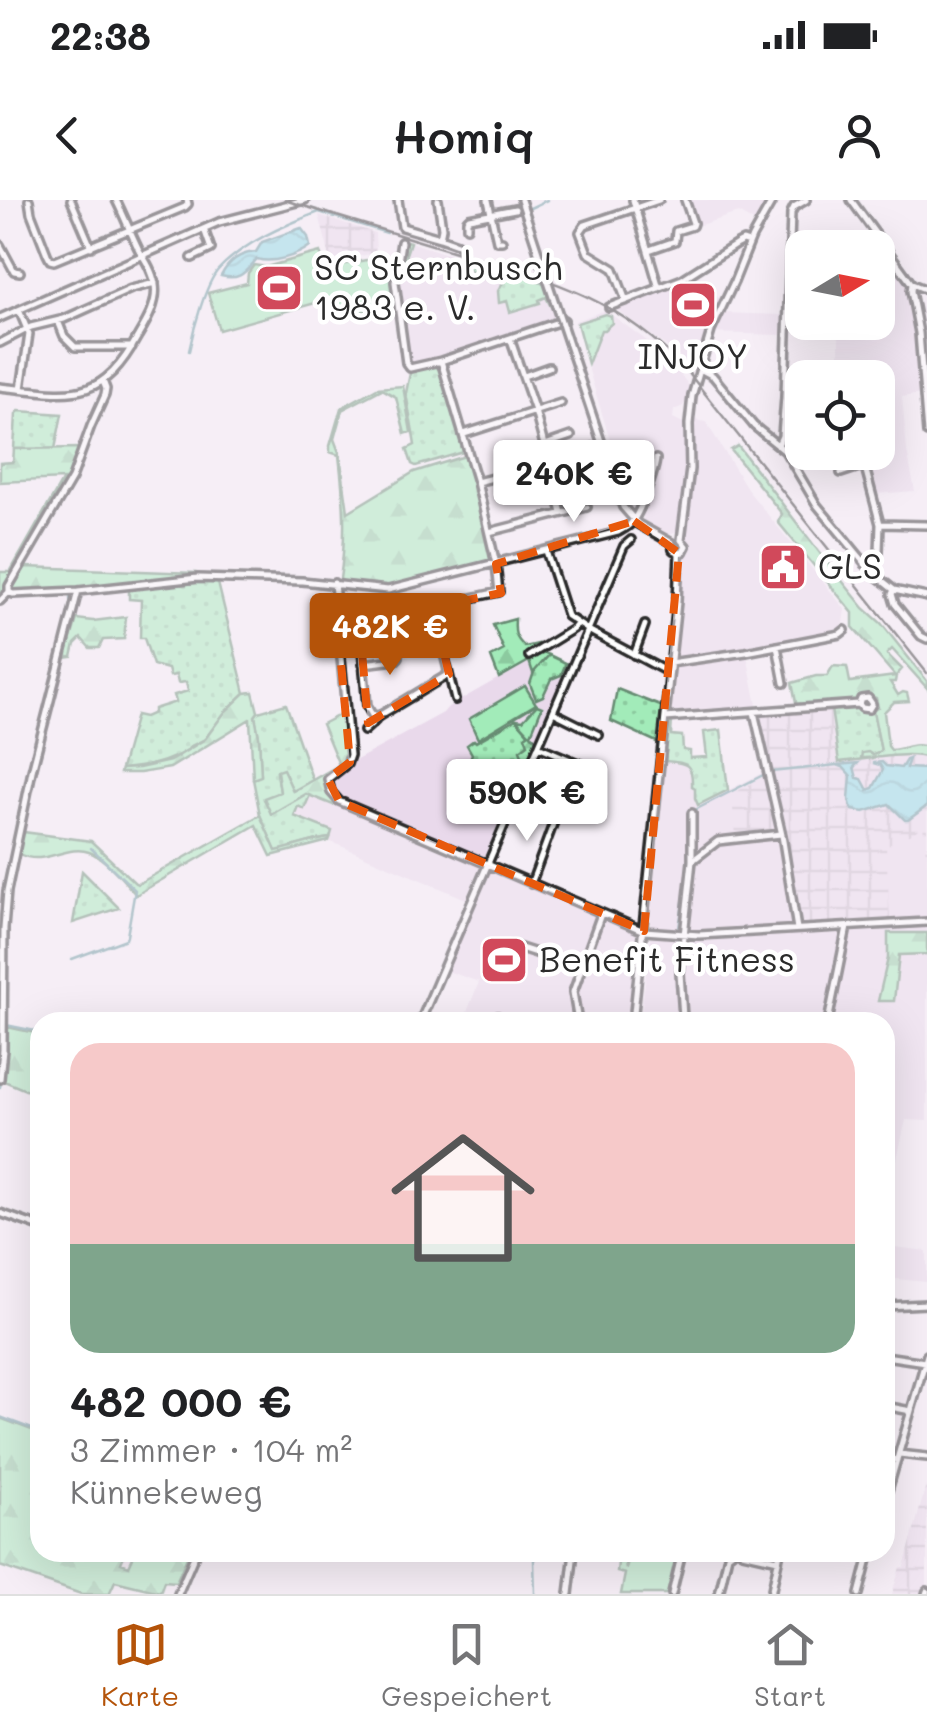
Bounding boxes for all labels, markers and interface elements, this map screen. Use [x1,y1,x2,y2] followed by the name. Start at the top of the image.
[50,10,151,60] text: 22:38
[393,106,534,164] text: Homiq
[40,108,95,163] icon: back
[832,108,887,163] icon: person
[785,230,895,340] north arrow
[785,230,895,470] map controls
[314,243,562,329] place label: SC Sternbusch 1983 e. V.
[253,262,305,314] sports icon: SC Sternbusch 1983 e. V.
[667,279,719,331] sports icon: INJOY
[637,332,749,378] place label: INJOY
[785,360,895,470] button: locate
[493,440,655,525] pin: 240K €
[515,451,633,493] text: 240K €
[757,541,809,593] public building icon: GLS
[818,542,882,588] place label: GLS
[309,593,471,678] pin: 482K €
[332,604,448,646] text: 482K €
[446,759,608,844] pin: 590K €
[468,770,586,812] text: 590K €
[478,934,530,986] sports icon: Benefit Fitness
[539,935,795,981] place label: Benefit Fitness
[373,1108,553,1288] icon: home
[70,1373,291,1428] text: 482 000 €
[70,1428,352,1470] text: 3 Zimmer · 104 m²
[70,1470,262,1512] text: Künnekeweg
[101,1617,179,1713] tab: Karte
[381,1617,552,1713] tab: Gespeichert
[754,1617,826,1713] tab: Start

